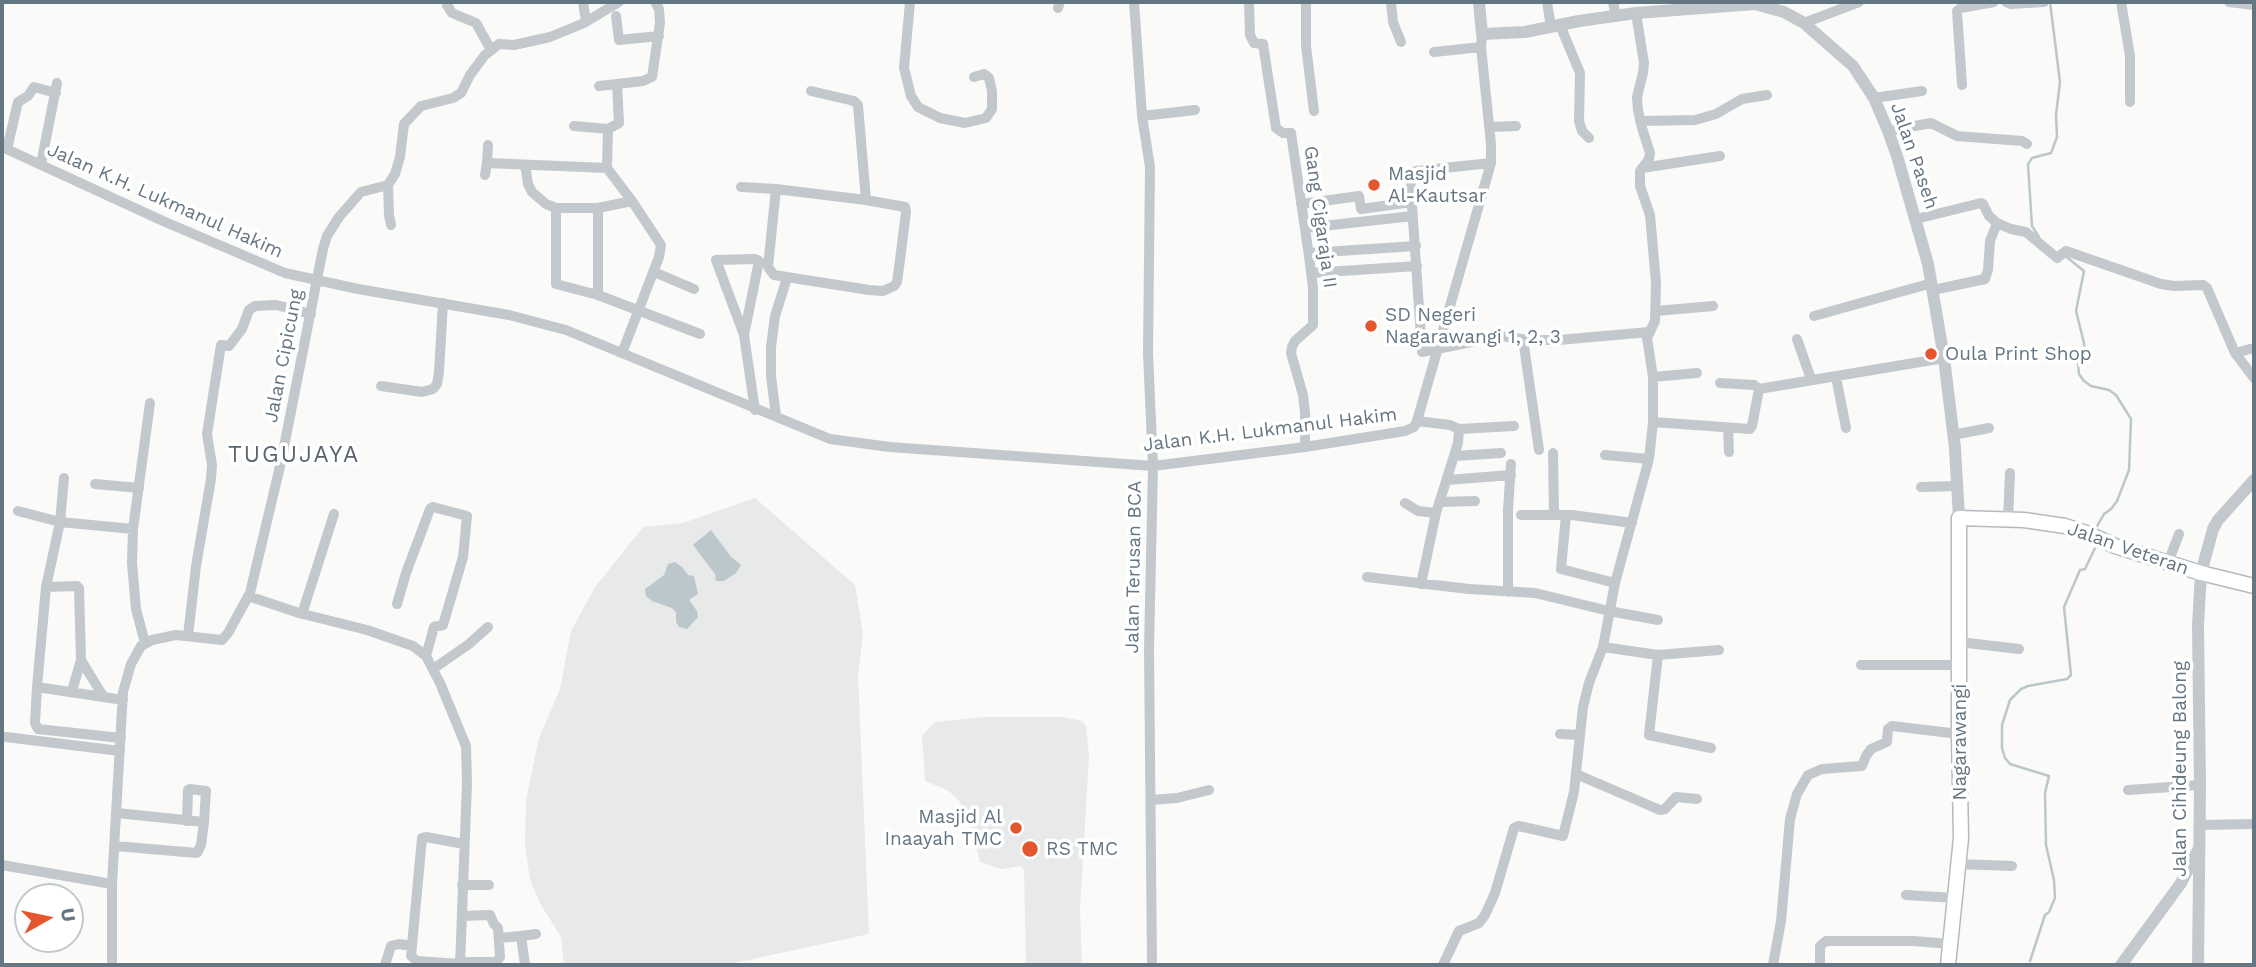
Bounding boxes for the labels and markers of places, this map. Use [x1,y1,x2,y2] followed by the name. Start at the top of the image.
[1388,163,1486,207] place label: Masjid Al-Kautsar
[1366,177,1382,193] marker: Masjid Al-Kautsar
[1385,304,1561,348] place label: SD Negeri Nagarawangi 1, 2, 3
[1363,318,1379,334] marker: SD Negeri Nagarawangi 1, 2, 3
[1945,343,2092,365] place label: Oula Print Shop
[1923,346,1939,362] marker: Oula Print Shop
[884,806,1002,850] place label: Masjid Al Inaayah TMC
[1008,820,1024,836] marker: Masjid Al Inaayah TMC
[1046,838,1118,860] place label: RS TMC
[1020,839,1040,859] marker: RS TMC

